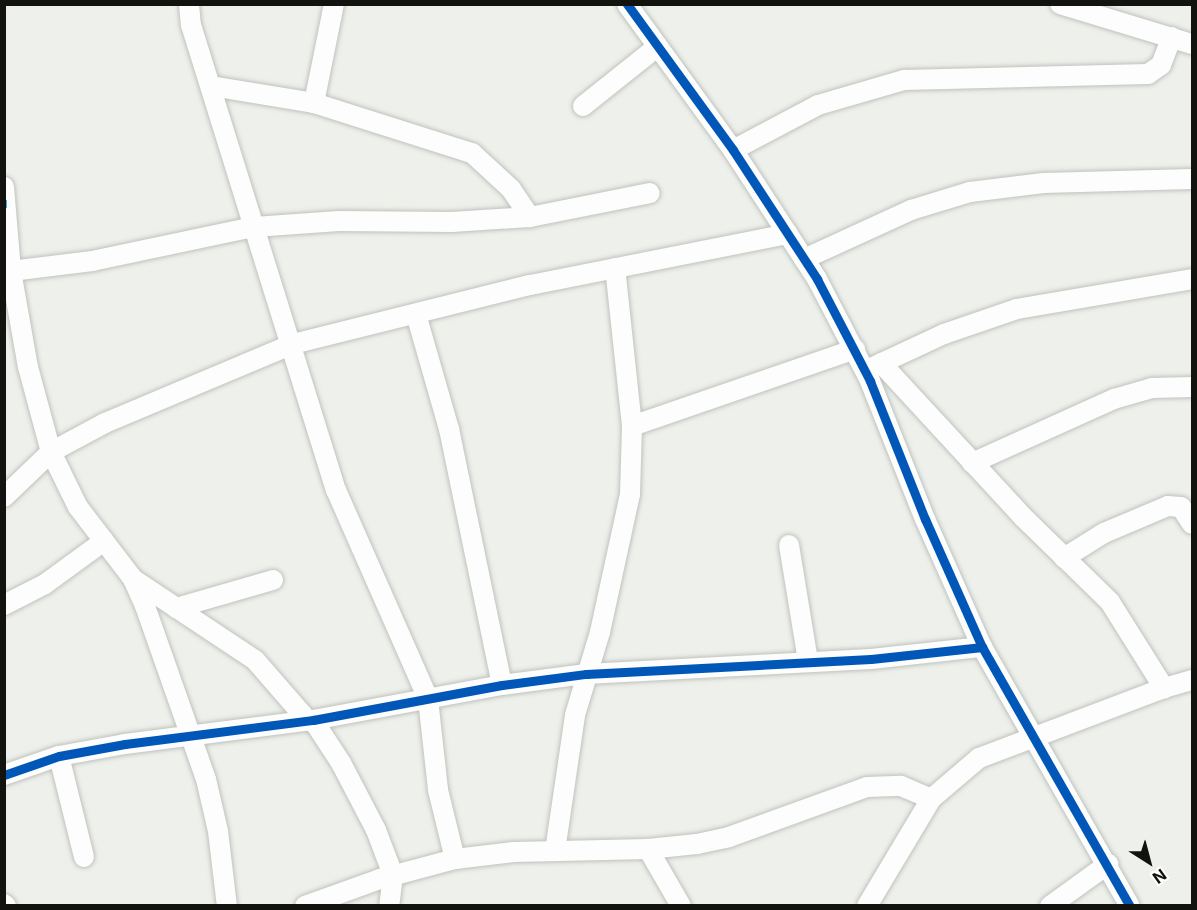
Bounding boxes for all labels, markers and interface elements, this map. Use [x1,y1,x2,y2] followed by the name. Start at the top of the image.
[1119,832,1179,892] north arrow
[1149,865,1170,888] text: N

